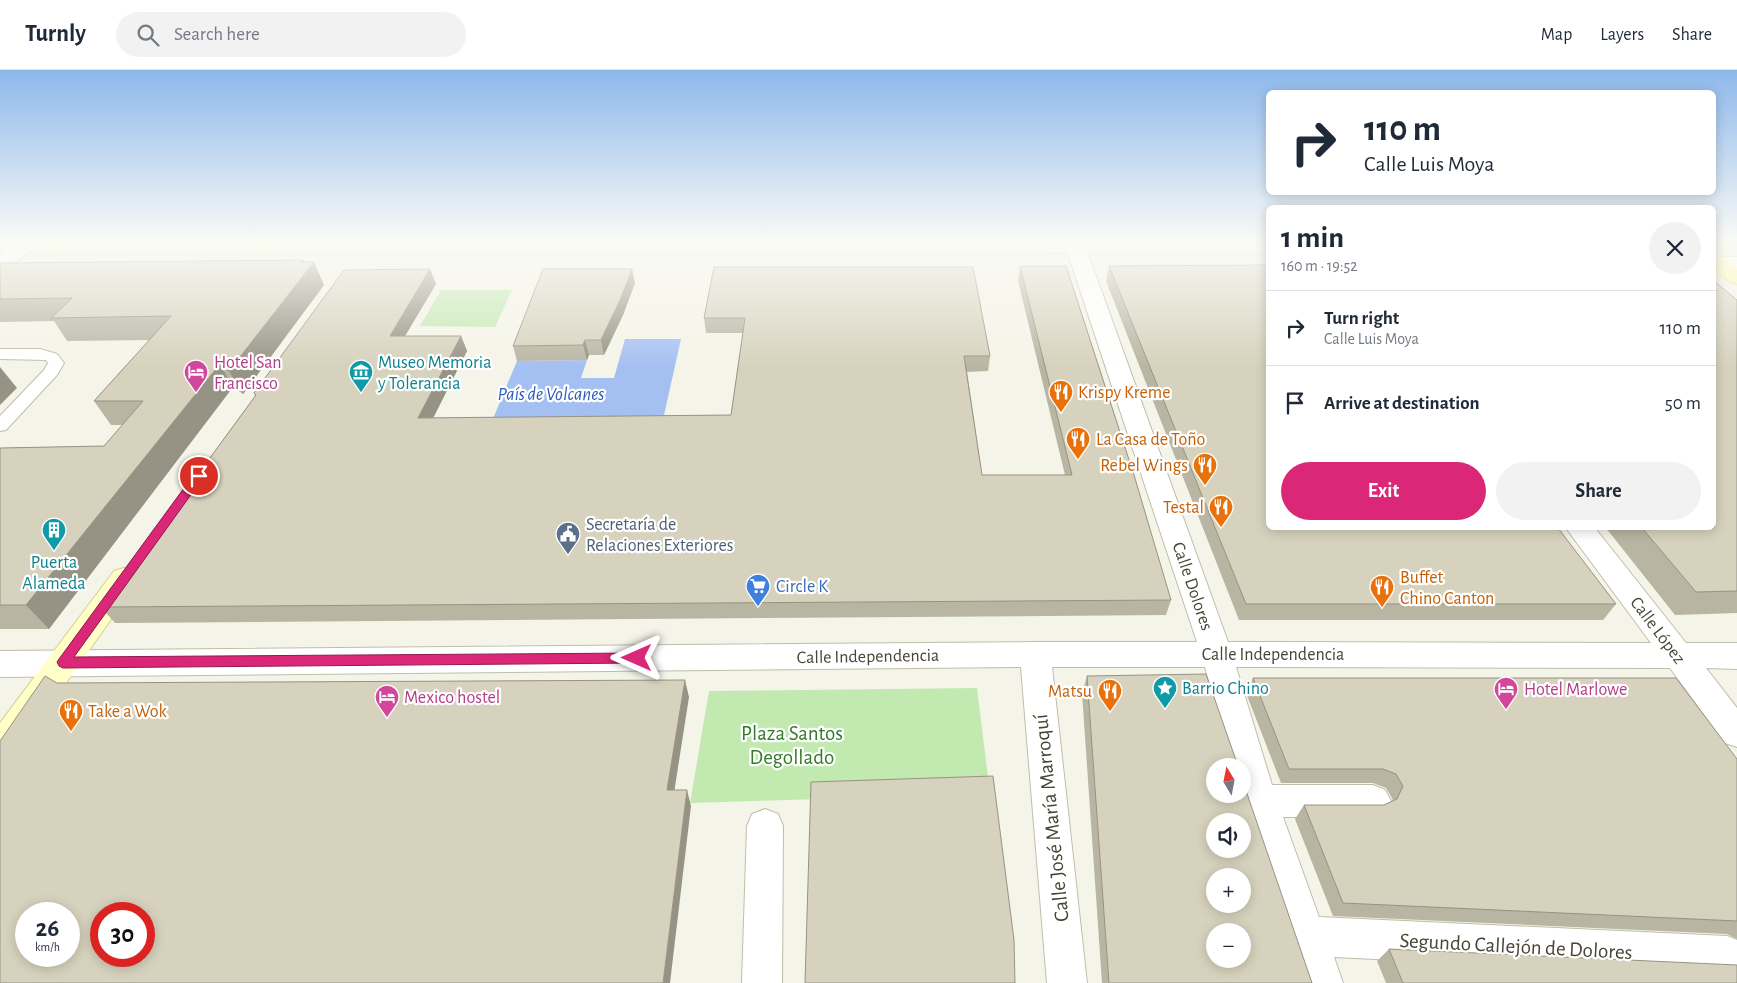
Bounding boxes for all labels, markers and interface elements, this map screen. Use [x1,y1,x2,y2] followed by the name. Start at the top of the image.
[116,12,466,57] search box
[134,21,162,49] icon: search
[25,22,86,46] text: Turnly
[174,25,260,44] text: Search here
[1541,26,1572,44] text: Map
[1600,26,1644,44] text: Layers
[1672,26,1712,44] text: Share
[1281,110,1346,175] icon: right
[1364,112,1441,147] text: 110 m
[1364,153,1494,175] text: Calle Luis Moya
[1649,222,1701,274] button: close
[1281,223,1344,253] text: 1 min
[1281,258,1358,274] text: 160 m · 19:52
[1324,309,1399,328] text: Turn right
[1281,314,1309,342] icon: right
[1660,319,1701,338] text: 110 m
[1324,331,1419,347] text: Calle Luis Moya
[214,354,282,393] place label: Hotel San Francisco
[377,354,491,393] place label: Museo Memoria y Tolerancia
[183,359,209,393] hotel icon: Hotel San Francisco
[348,359,374,393] museum icon: Museo Memoria y Tolerancia
[1048,379,1074,413] restaurant icon: Krispy Kreme
[1078,384,1171,402] place label: Krispy Kreme
[498,385,604,404] water label: País de Volcanes
[1281,389,1309,417] icon: arrive
[1324,394,1480,413] text: Arrive at destination
[1665,394,1701,413] text: 50 m
[1065,426,1091,460] restaurant icon: La Casa de Toño
[1096,431,1206,449] place label: La Casa de Toño
[1192,452,1218,486] restaurant icon: Rebel Wings
[178,455,220,497] pin
[1100,457,1188,475] place label: Rebel Wings
[185,462,213,490] icon: arrive
[1281,462,1486,520] button: Exit
[1496,462,1701,520] button: Share
[1208,494,1234,528] restaurant icon: Testal
[1163,499,1204,517] place label: Testal
[586,516,733,555] place label: Secretaría de Relaciones Exteriores
[41,517,67,551] building icon: Puerta Alameda
[555,521,581,555] public building icon: Secretaría de Relaciones Exteriores
[1169,540,1216,633] street label: Calle Dolores
[22,554,86,593] place label: Puerta Alameda
[1400,569,1494,608] place label: Buffet Chino Canton
[745,573,771,607] supermarket icon: Circle K
[1369,574,1395,608] restaurant icon: Buffet Chino Canton
[776,578,828,596] place label: Circle K
[1626,594,1688,667] street label: Calle López
[610,631,662,683] position arrow
[1202,646,1344,664] street label: Calle Independencia
[797,647,939,667] street label: Calle Independencia
[1152,675,1178,709] place icon: Barrio Chino
[1493,676,1519,710] hotel icon: Hotel Marlowe
[1097,678,1123,712] restaurant icon: Matsu
[1182,680,1269,698] place label: Barrio Chino
[1524,681,1627,699] place label: Hotel Marlowe
[1048,683,1092,701] place label: Matsu
[374,684,400,718] hotel icon: Mexico hostel
[404,689,500,707] place label: Mexico hostel
[58,698,84,732] restaurant icon: Take a Wok
[88,703,168,721] place label: Take a Wok
[1030,712,1073,923] street label: Calle José María Marroquí
[741,723,843,768] park label: Plaza Santos Degollado
[1206,758,1251,802] north arrow
[1206,758,1251,968] map controls
[1206,813,1251,858] button: sound
[1206,868,1251,913] button: +
[90,902,155,967] speed limit sign: 30
[36,916,59,941] text: 26
[1206,923,1251,968] button: −
[1399,930,1633,963] street label: Segundo Callejón de Dolores
[35,941,60,953] text: km/h

